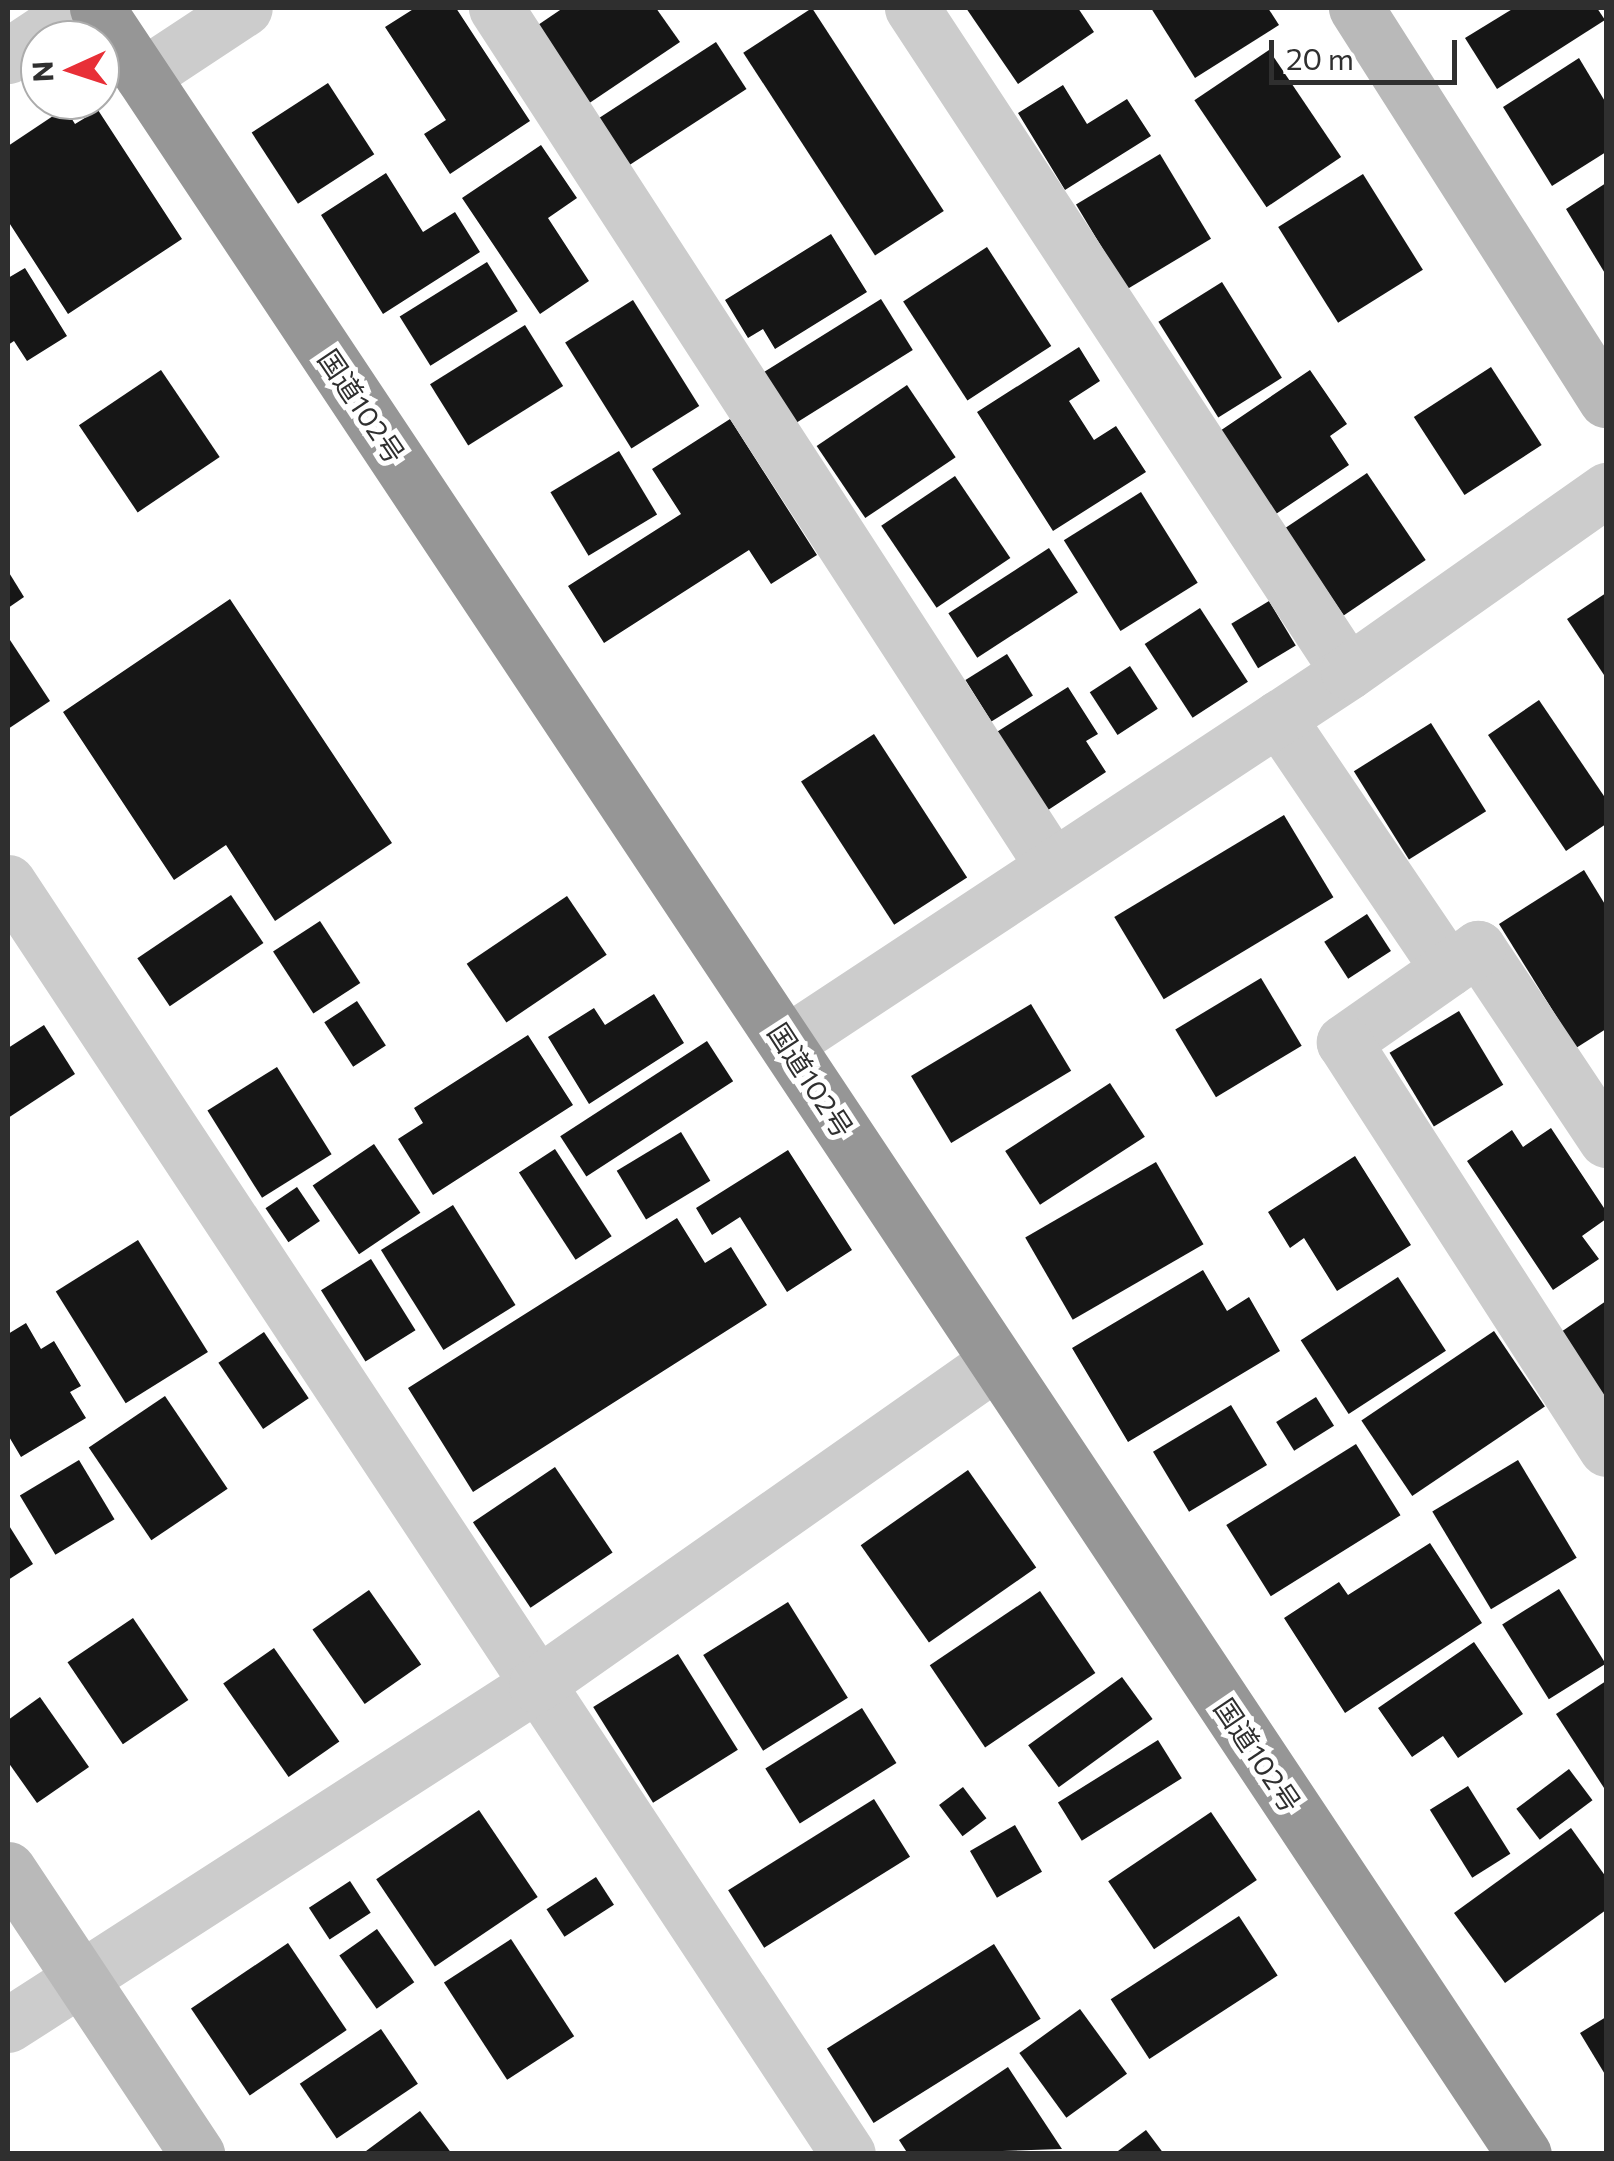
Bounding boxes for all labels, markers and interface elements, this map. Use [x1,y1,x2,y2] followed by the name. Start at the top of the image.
[20,20,120,120] north arrow
[1274,20,1462,82] scale bar
[1286,39,1354,76] text: 20 m
[25,60,60,83] text: N
[312,343,412,469] street label: 国道102号
[762,1016,860,1144] street label: 国道102号
[1208,1692,1308,1818] street label: 国道102号

